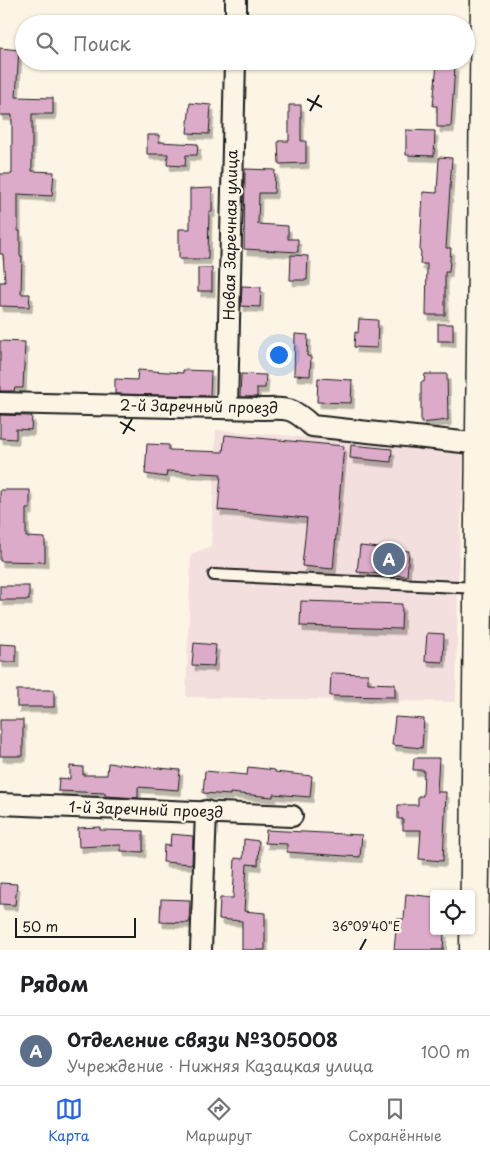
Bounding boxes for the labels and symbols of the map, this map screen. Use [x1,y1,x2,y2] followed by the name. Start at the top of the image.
[217,149,242,321] street label: Новая Заречная улица
[266,342,292,368] your location
[120,393,278,418] street label: 2-й Заречный проезд
[373,540,405,578] pin: A
[68,794,224,823] street label: 1-й Заречный проезд
[15,915,136,938] scale bar
[332,917,400,935] text: 36°09'40"E

